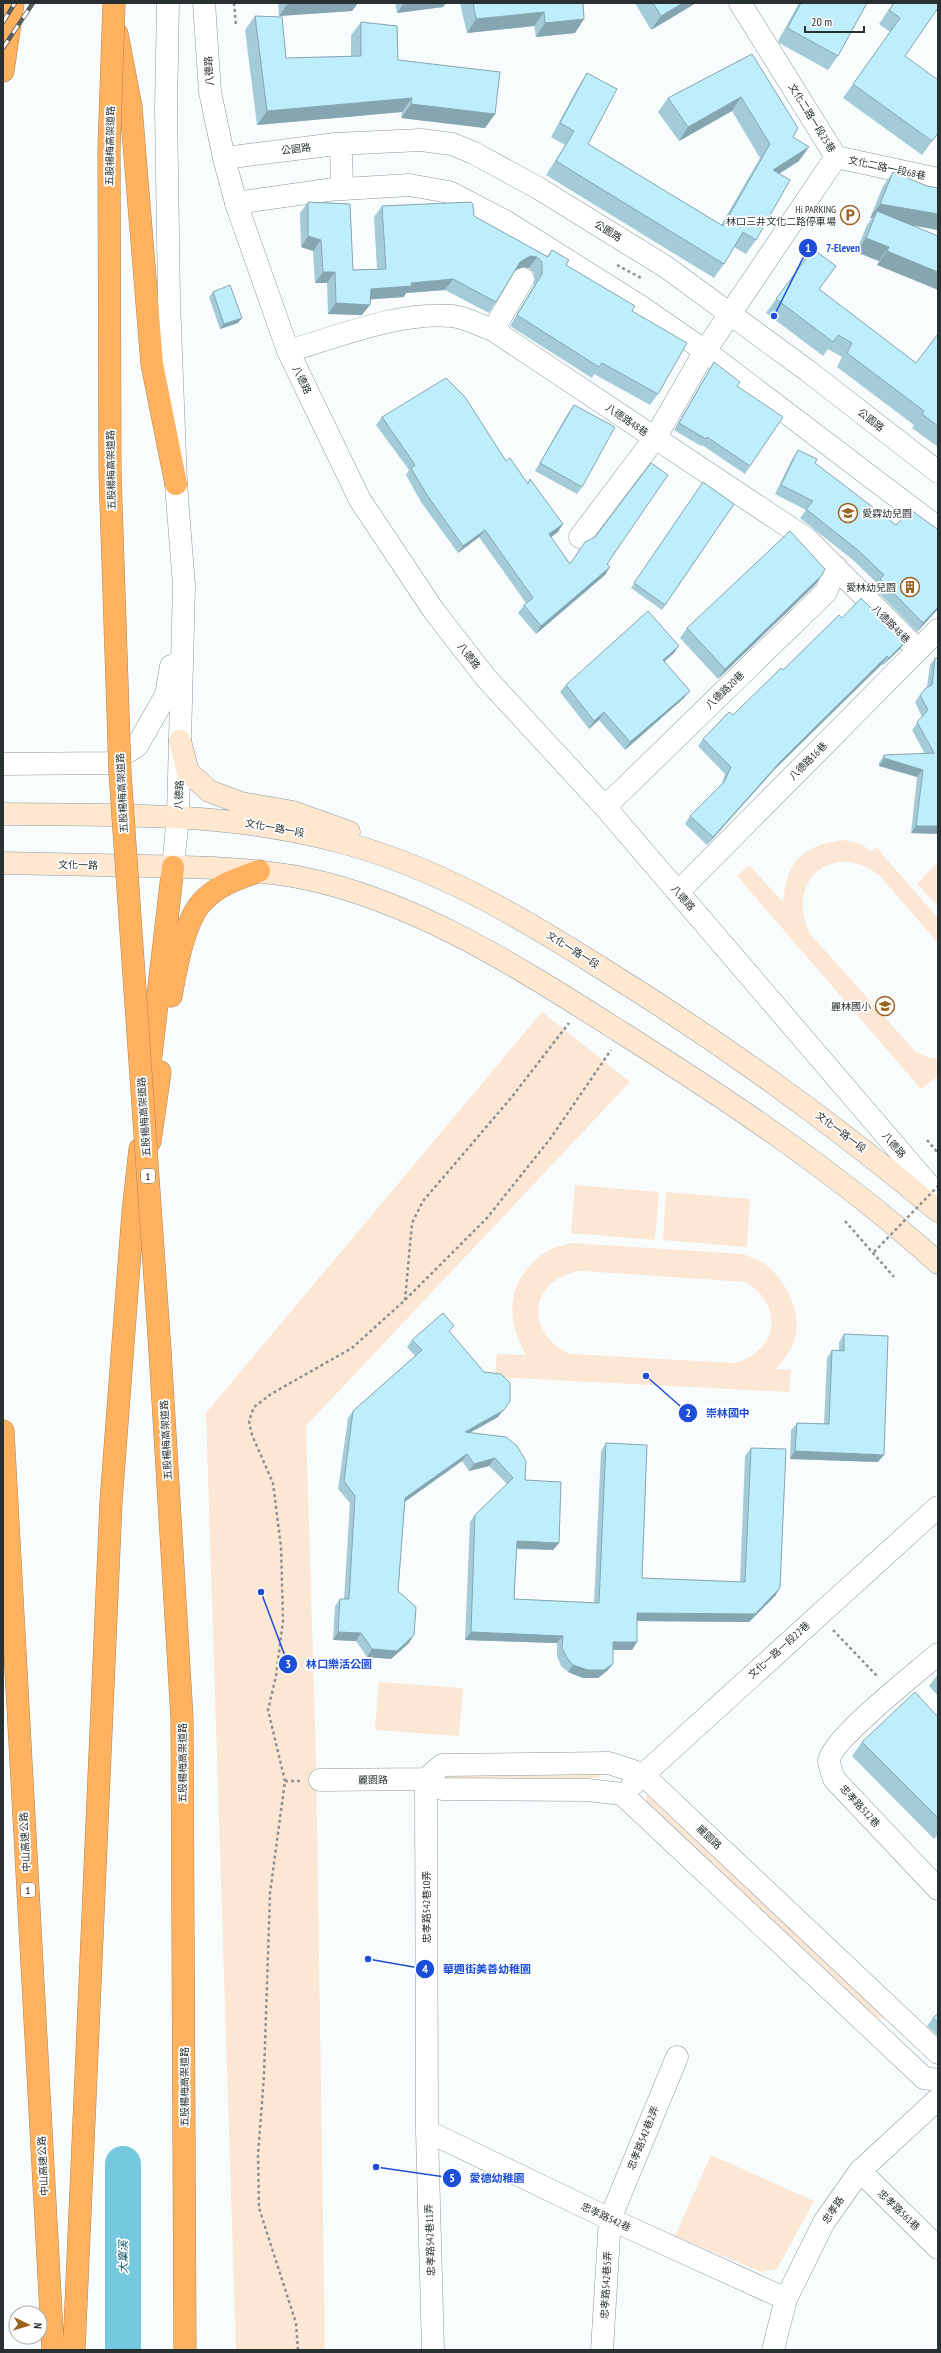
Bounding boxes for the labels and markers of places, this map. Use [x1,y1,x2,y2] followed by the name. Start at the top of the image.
[726,203,836,228] place label: Hi PARKING 林口三井文化二路停車場
[839,204,861,226] parking icon: Hi PARKING 林口三井文化二路停車場
[798,237,868,260] callout: 7-Eleven
[837,502,859,524] school or university icon: 愛霖幼兒園
[862,507,912,520] place label: 愛霖幼兒園
[899,576,921,598] building icon: 愛林幼兒園
[846,581,896,594] place label: 愛林幼兒園
[874,995,896,1017] school or university icon: 麗林國小
[831,1000,871,1013] place label: 麗林國小
[678,1401,758,1424] callout: 崇林國中
[278,1652,380,1675] callout: 林口樂活公園
[415,1957,539,1980] callout: 華邇街美善幼稚園
[442,2167,533,2190] callout: 愛德幼稚園

